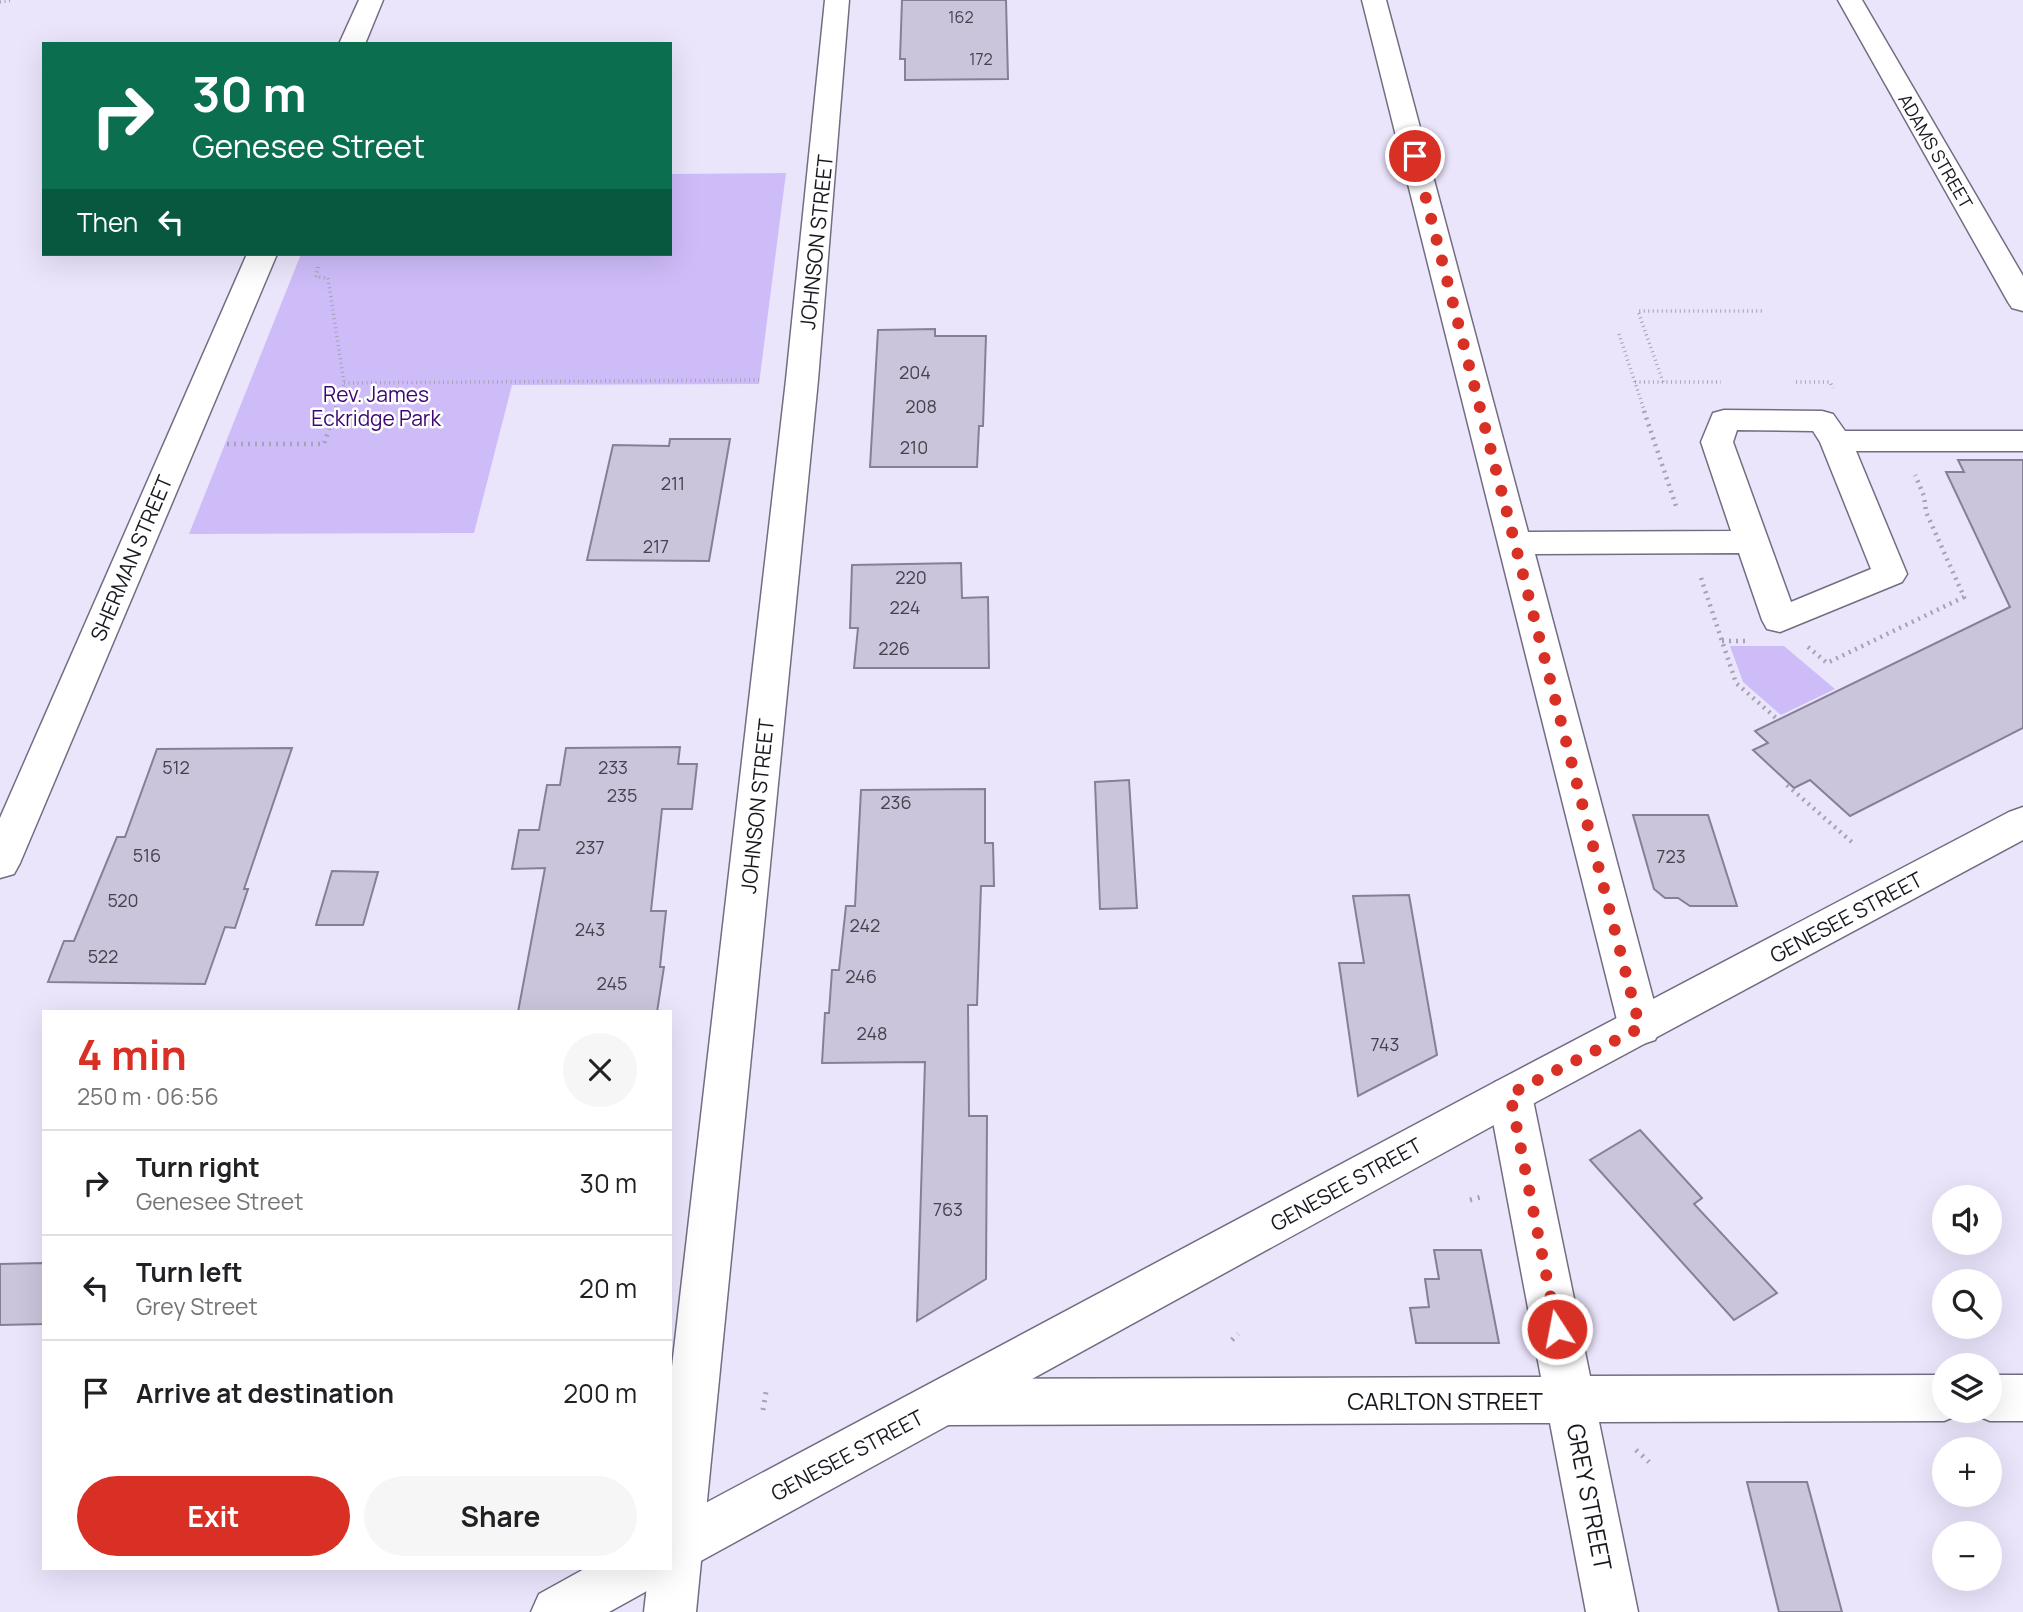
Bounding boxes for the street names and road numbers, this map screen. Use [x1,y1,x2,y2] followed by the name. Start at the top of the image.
[1893,89,1979,213] street label: ADAMS STREET
[793,153,839,331] street label: JOHNSON STREET
[83,471,179,645] street label: SHERMAN STREET
[734,717,780,895] street label: JOHNSON STREET
[1765,865,1928,969] street label: GENESEE STREET
[1265,1131,1427,1237] street label: GENESEE STREET
[1347,1384,1544,1417] street label: CARLTON STREET
[766,1403,929,1507] street label: GENESEE STREET
[1560,1421,1621,1574] street label: GREY STREET

